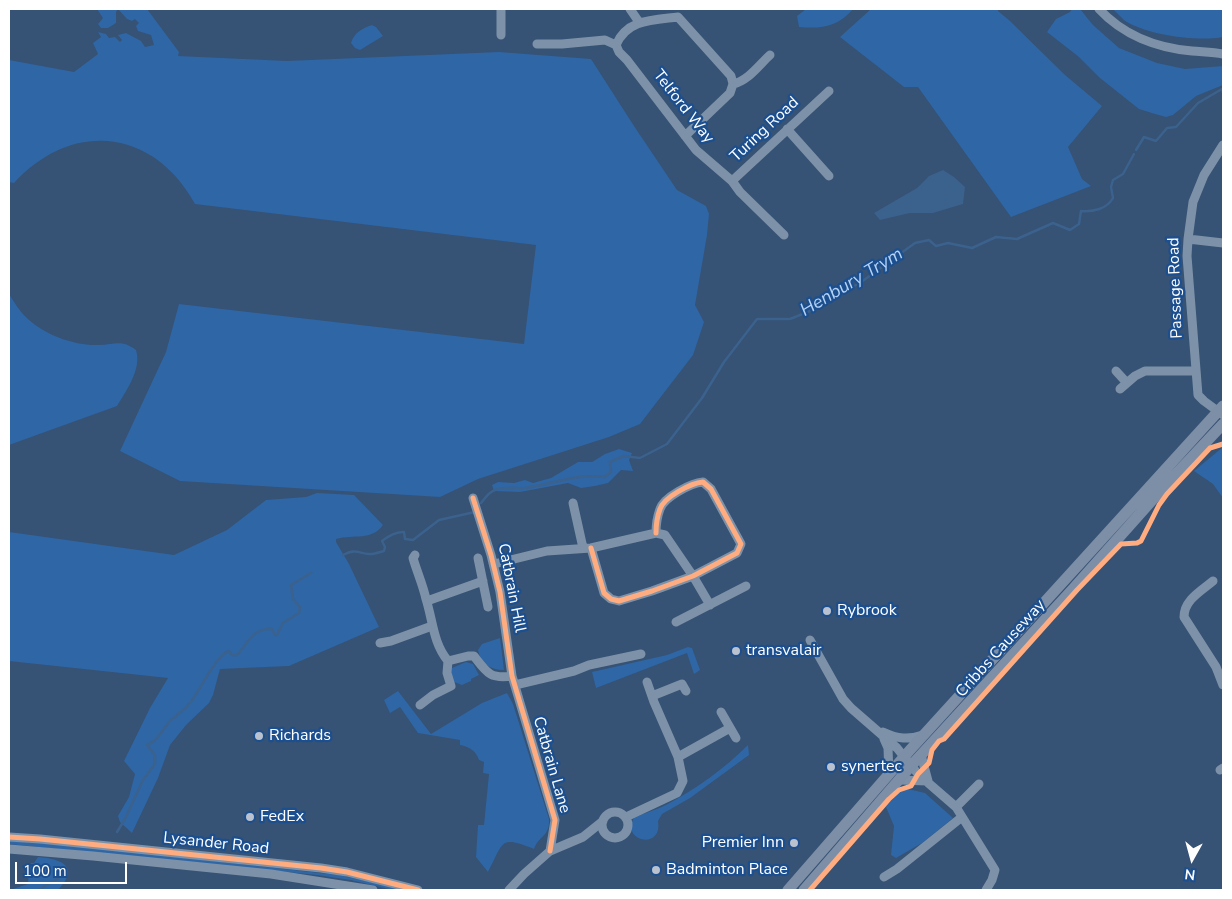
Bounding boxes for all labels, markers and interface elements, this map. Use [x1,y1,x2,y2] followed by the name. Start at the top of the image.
[648,66,718,148] street label: Telford Way
[727,93,803,167] street label: Turing Road
[1165,237,1187,339] street label: Passage Road
[797,244,907,322] water label: Henbury Trym
[493,542,529,634] street label: Catbrain Hill
[952,596,1050,702] street label: Cribbs Causeway
[837,601,897,621] place label: Rybrook
[821,605,833,617] marker: Rybrook
[746,641,822,661] place label: transvalair
[730,645,742,657] marker: transvalair
[528,714,574,816] street label: Catbrain Lane
[269,726,331,746] place label: Richards
[253,730,265,742] marker: Richards
[841,757,902,777] place label: synertec
[825,761,837,773] marker: synertec
[260,807,304,827] place label: FedEx
[244,811,256,823] marker: FedEx
[162,829,270,859] street label: Lysander Road
[702,833,784,853] place label: Premier Inn
[1167,834,1217,884] north arrow
[788,837,800,849] marker: Premier Inn
[18,852,130,884] scale bar
[666,860,788,880] place label: Badminton Place
[23,861,67,881] text: 100 m
[650,864,662,876] marker: Badminton Place
[1184,864,1196,884] text: N

